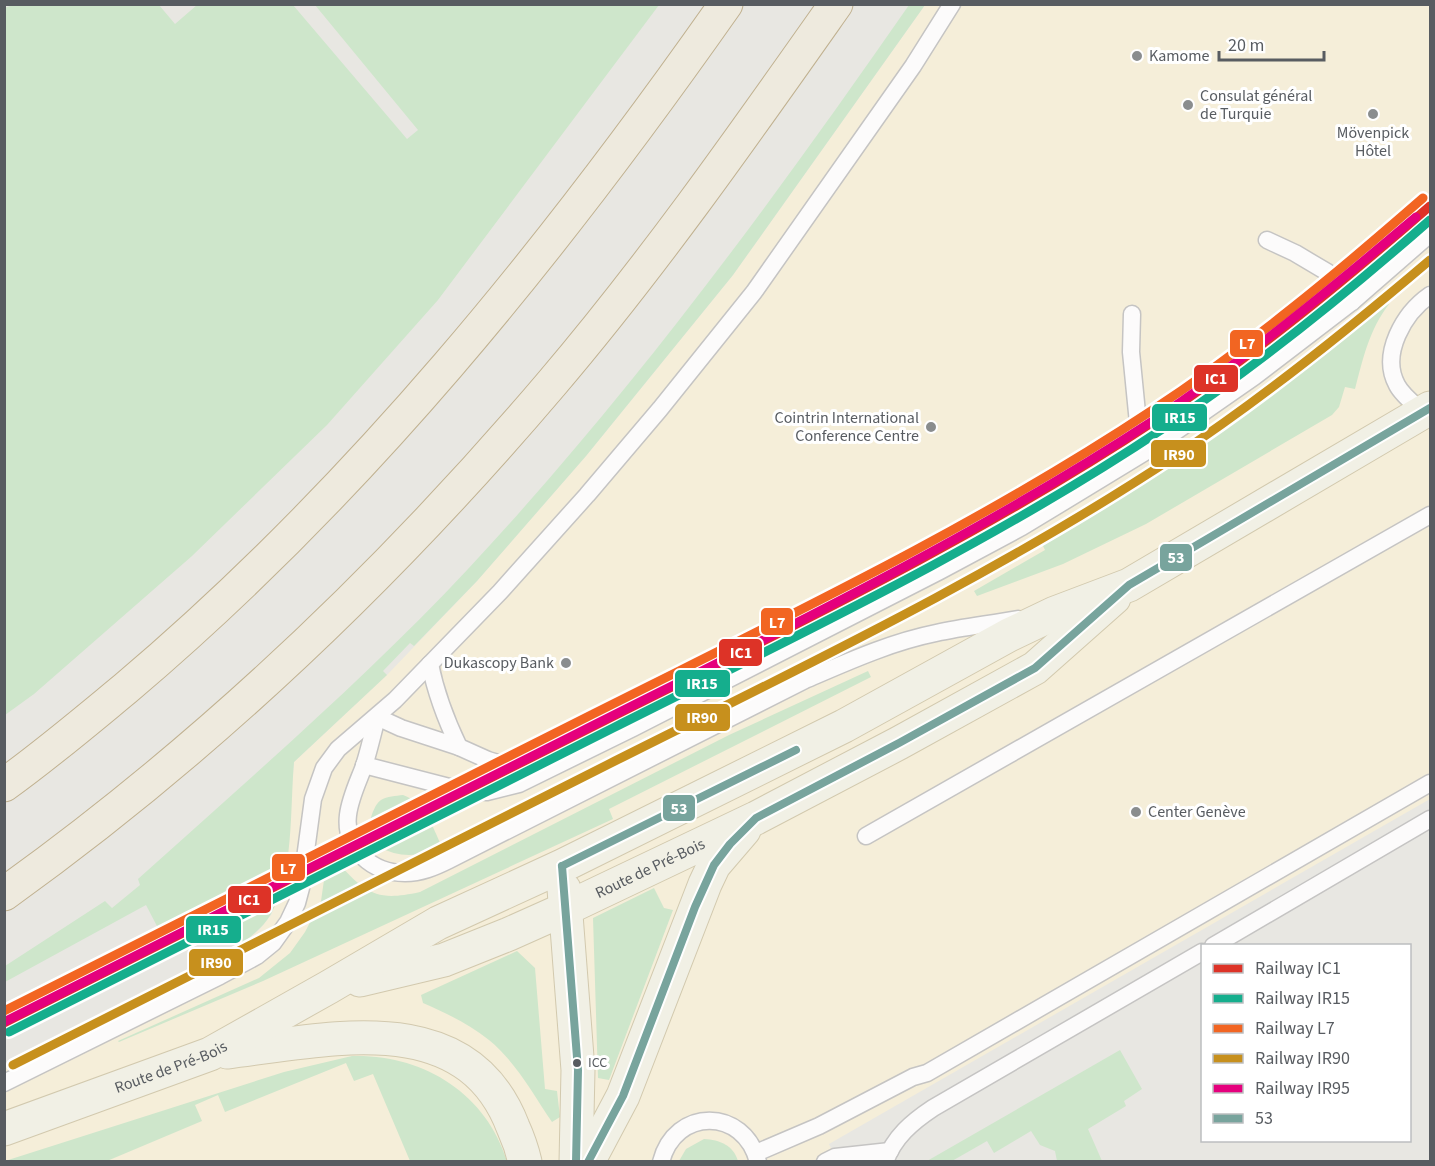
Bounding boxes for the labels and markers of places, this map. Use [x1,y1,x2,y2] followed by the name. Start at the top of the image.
[1149,45,1210,67] place label: Kamome
[1130,49,1144,63] marker: Kamome
[1200,85,1312,125] place label: Consulat général de Turquie
[1181,98,1195,112] marker: Consulat général de Turquie
[1366,107,1380,121] marker: Mövenpick Hôtel
[1337,122,1409,162] place label: Mövenpick Hôtel
[775,407,919,447] place label: Cointrin International Conference Centre
[924,420,938,434] marker: Cointrin International Conference Centre
[444,652,554,674] place label: Dukascopy Bank
[559,656,573,670] marker: Dukascopy Bank
[1148,801,1246,823] place label: Center Genève
[1129,805,1143,819] marker: Center Genève
[588,1053,607,1073] place label: ICC
[571,1057,583,1069] marker: ICC

